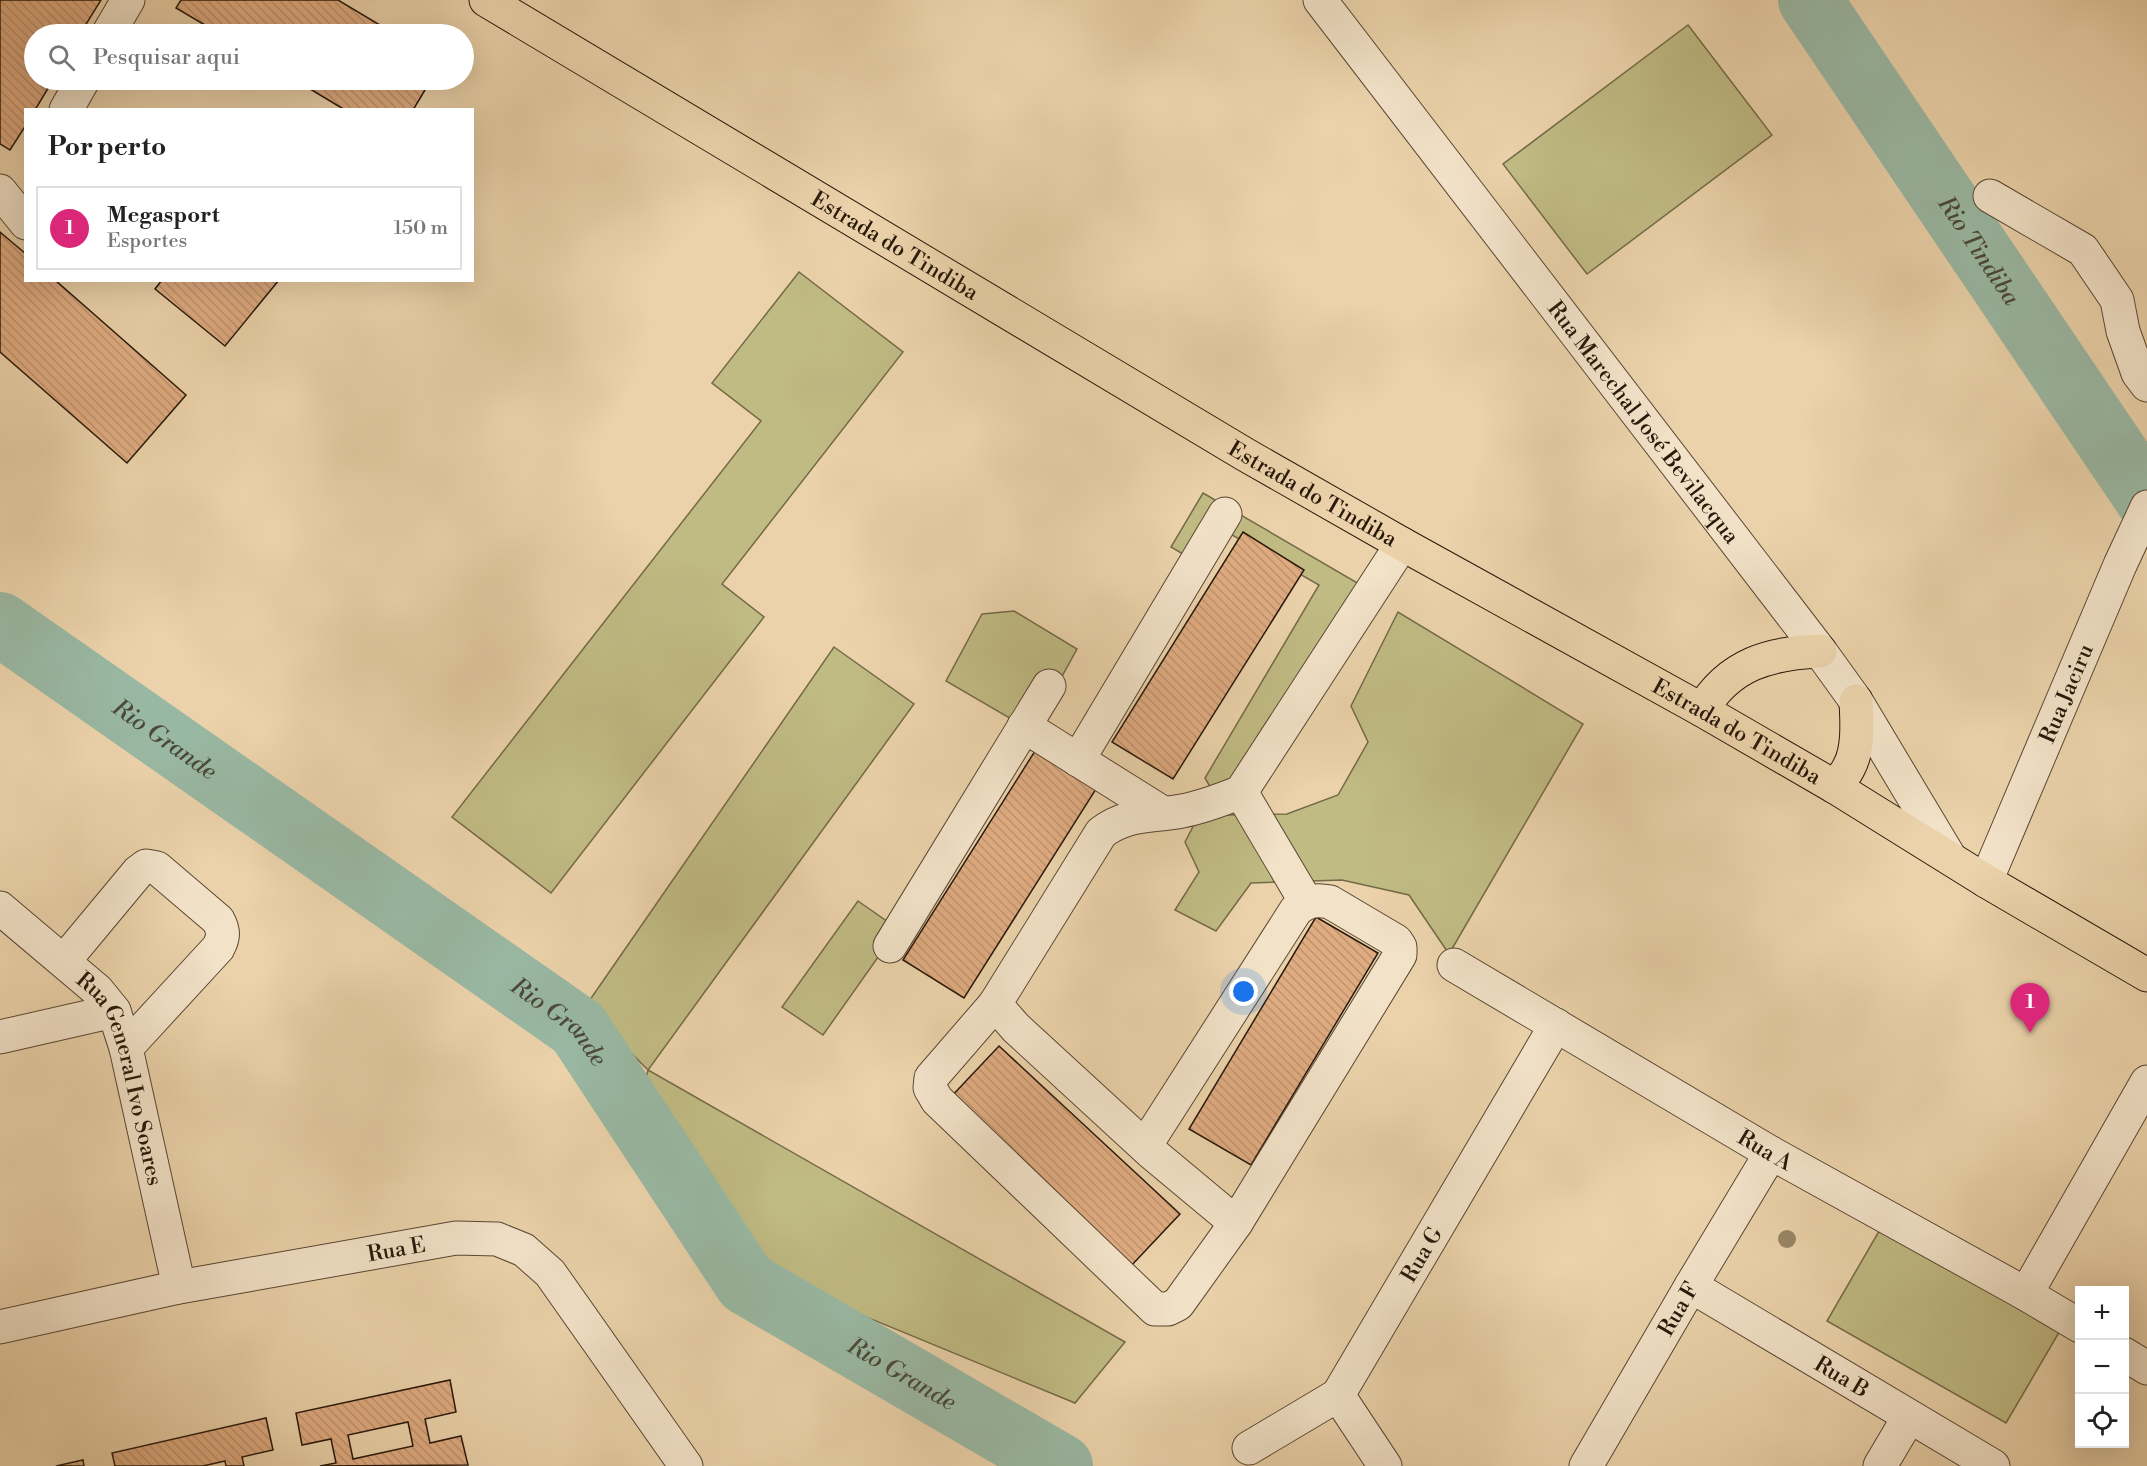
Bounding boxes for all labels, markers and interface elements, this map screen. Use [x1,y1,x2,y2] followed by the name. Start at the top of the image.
[24,24,474,90] search box
[45,41,78,74] icon: search
[93,44,240,71] text: Pesquisar aqui
[48,131,166,163] text: Por perto
[806,186,984,307] street label: Estrada do Tindiba
[1930,190,2026,312] water label: Rio Tindiba
[107,202,220,229] text: Megasport
[65,216,74,241] text: 1
[393,216,448,241] text: 150 m
[107,229,187,254] text: Esportes
[1541,296,1745,550] street label: Rua Marechal José Bevilacqua
[1223,436,1402,554] street label: Estrada do Tindiba
[2034,640,2100,747] street label: Rua Jaciru
[1647,673,1826,791] street label: Estrada do Tindiba
[105,692,222,787] water label: Rio Grande
[70,966,168,1188] street label: Rua General Ivo Soares
[504,971,613,1072] water label: Rio Grande
[1229,977,1258,1006] your location
[2010,984,2050,1033] pin: 1
[1733,1124,1797,1178] street label: Rua A
[1395,1222,1449,1288] street label: Rua G
[365,1232,428,1268] street label: Rua E
[1653,1278,1705,1341] street label: Rua F
[2075,1286,2129,1448] map controls
[2075,1286,2129,1340] button: +
[841,1331,961,1418] water label: Rio Grande
[2075,1340,2129,1394] button: −
[1809,1351,1874,1404] street label: Rua B
[2075,1394,2129,1448] button: locate

